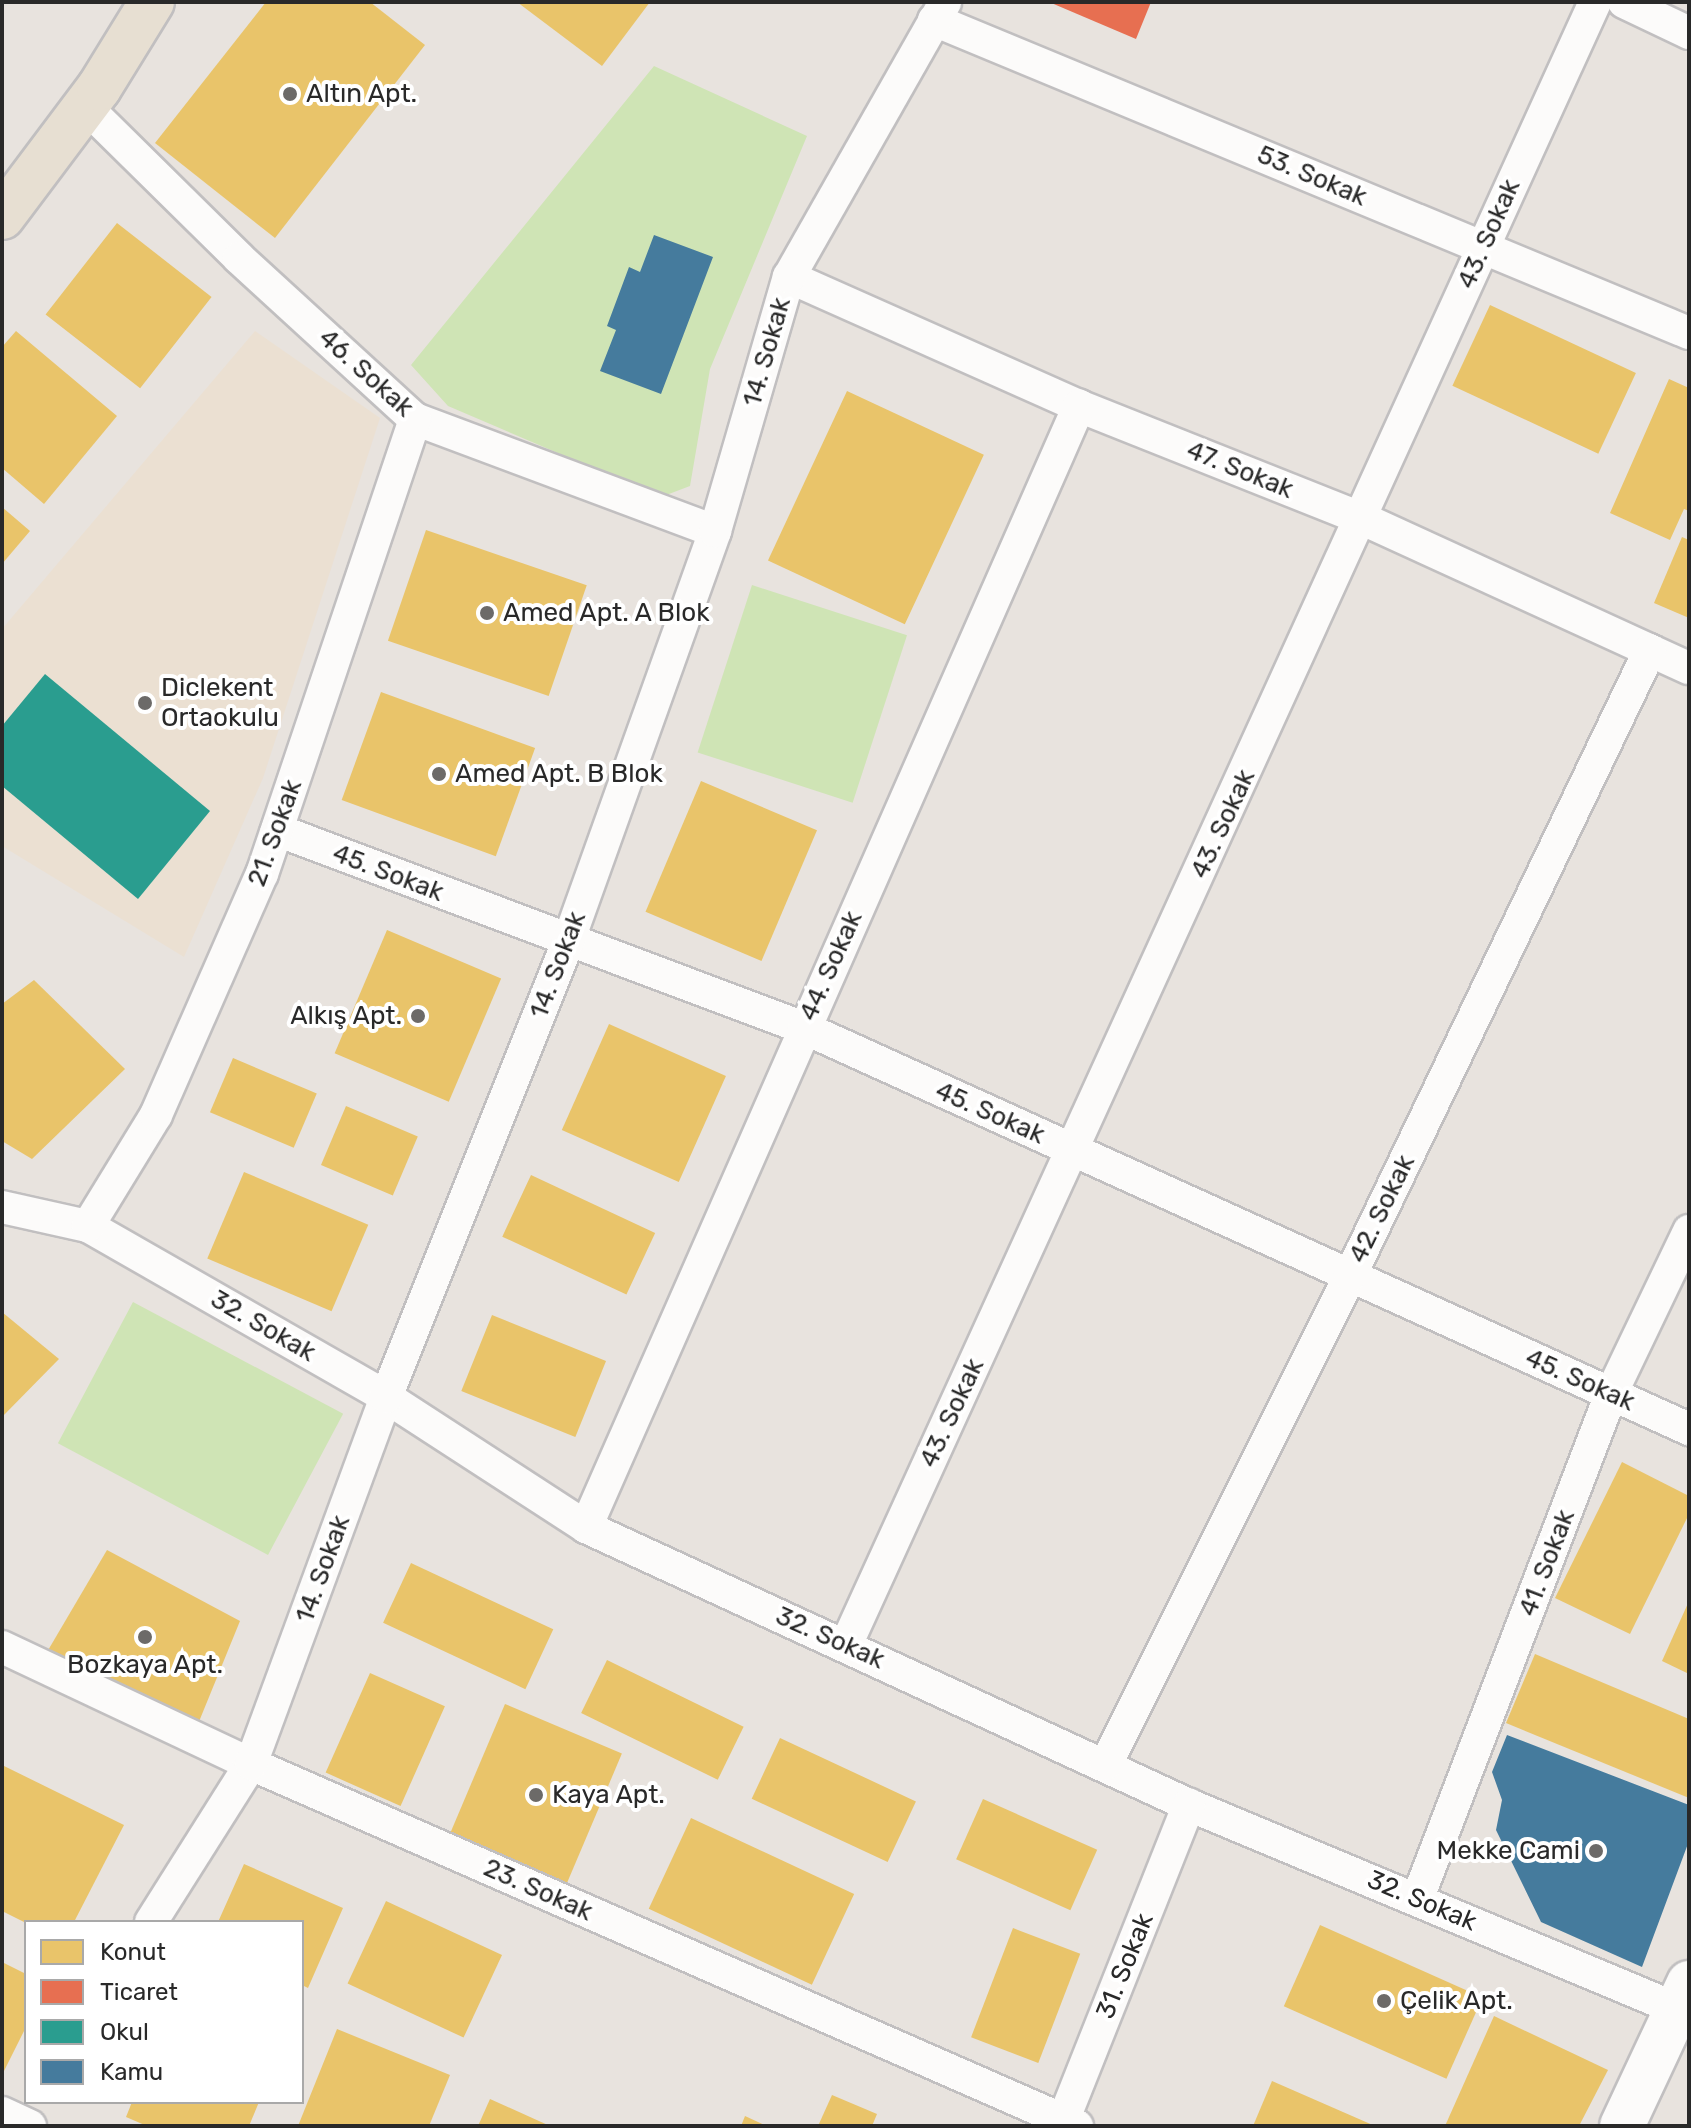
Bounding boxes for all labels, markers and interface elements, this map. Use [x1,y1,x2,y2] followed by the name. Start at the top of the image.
[306,78,418,110] place label: Altın Apt.
[281,85,299,103] marker: Altın Apt.
[1253,139,1371,213] street label: 53. Sokak
[1451,174,1527,294] street label: 43. Sokak
[737,294,797,410] street label: 14. Sokak
[312,322,420,424] street label: 46. Sokak
[1182,435,1298,505] street label: 47. Sokak
[503,597,712,629] place label: Amed Apt. A Blok
[478,604,496,622] marker: Amed Apt. A Blok
[161,672,279,734] place label: Diclekent Ortaokulu
[136,694,154,712] marker: Diclekent Ortaokulu
[455,758,664,790] place label: Amed Apt. B Blok
[430,765,448,783] marker: Amed Apt. B Blok
[1184,765,1262,883] street label: 43. Sokak
[241,775,309,891] street label: 21. Sokak
[328,838,448,908] street label: 45. Sokak
[793,906,869,1026] street label: 44. Sokak
[523,907,593,1023] street label: 14. Sokak
[289,1000,402,1032] place label: Alkış Apt.
[409,1007,427,1025] marker: Alkış Apt.
[931,1075,1049,1151] street label: 45. Sokak
[1342,1150,1422,1268] street label: 42. Sokak
[205,1284,321,1368] street label: 32. Sokak
[1521,1342,1639,1418] street label: 45. Sokak
[913,1354,991,1472] street label: 43. Sokak
[1512,1505,1582,1621] street label: 41. Sokak
[289,1511,357,1627] street label: 14. Sokak
[771,1600,889,1676] street label: 32. Sokak
[136,1628,154,1646] marker: Bozkaya Apt.
[67,1649,223,1681] place label: Bozkaya Apt.
[552,1779,666,1811] place label: Kaya Apt.
[527,1786,545,1804] marker: Kaya Apt.
[1437,1835,1580,1867] place label: Mekke Cami
[1587,1842,1605,1860] marker: Mekke Cami
[479,1852,597,1928] street label: 23. Sokak
[1363,1864,1481,1938] street label: 32. Sokak
[1090,1909,1160,2023] street label: 31. Sokak
[24,1920,304,2104] legend
[100,1938,166,1966] text: Konut
[100,1978,178,2006] text: Ticaret
[1400,1985,1514,2017] place label: Çelik Apt.
[1375,1992,1393,2010] marker: Çelik Apt.
[100,2018,149,2046] text: Okul
[100,2058,163,2086] text: Kamu

